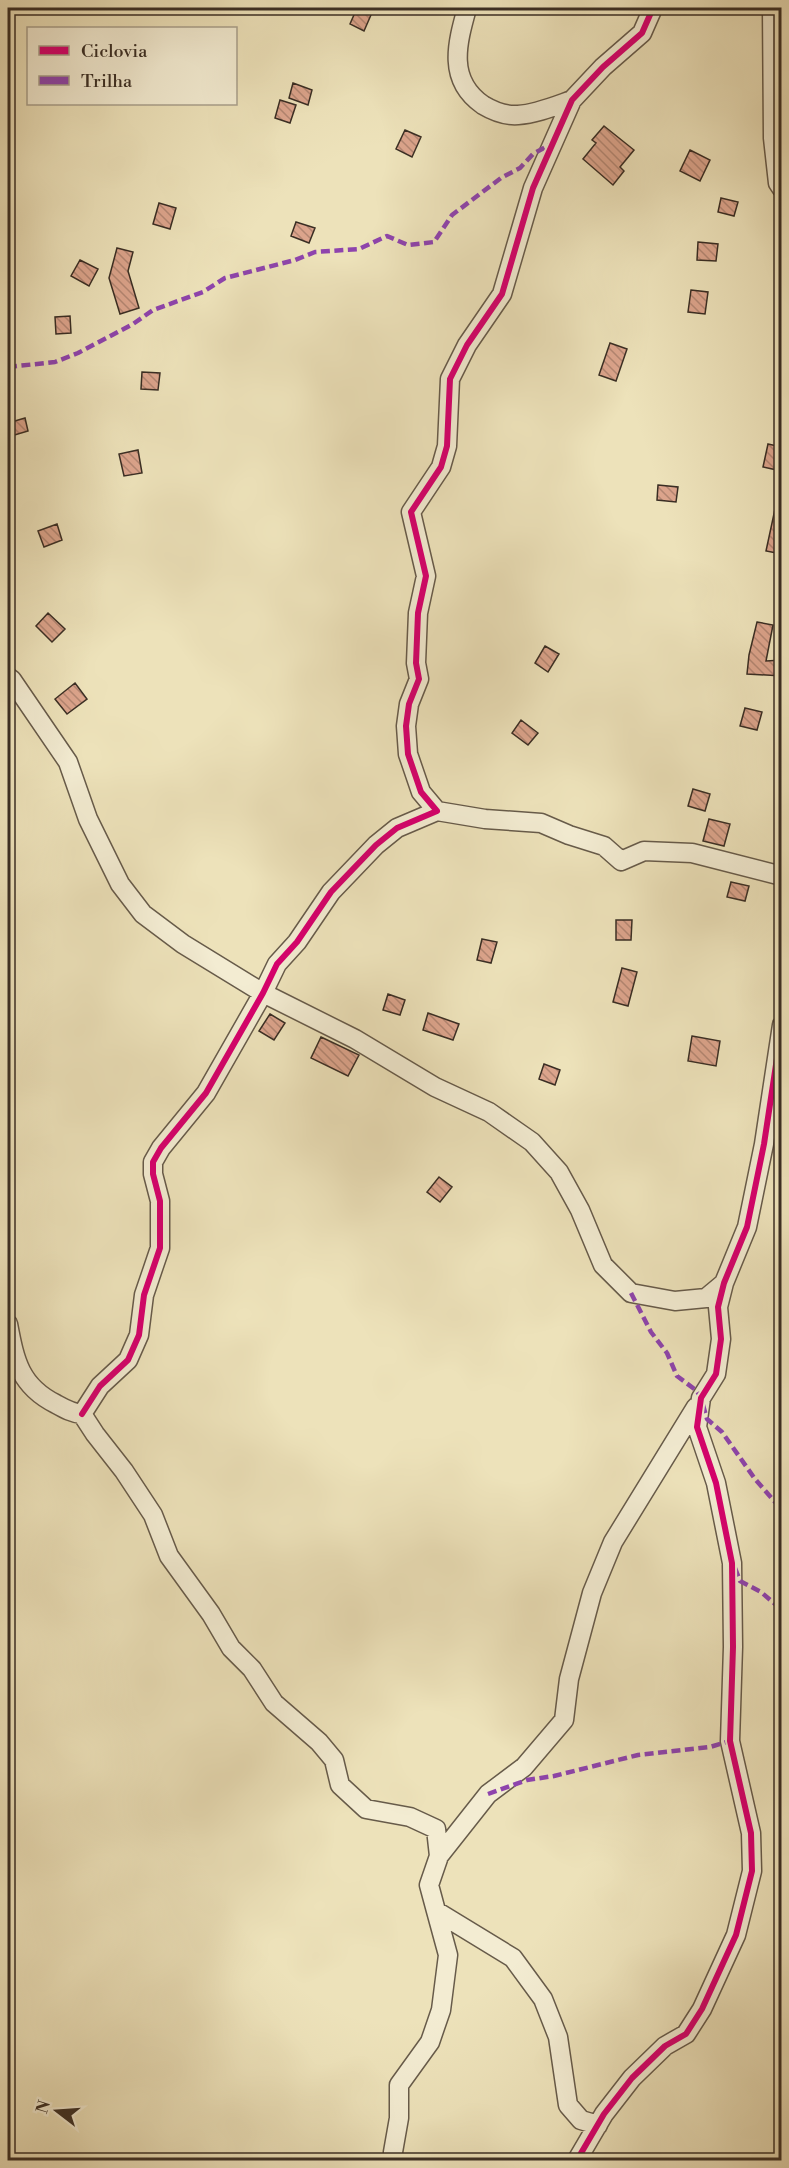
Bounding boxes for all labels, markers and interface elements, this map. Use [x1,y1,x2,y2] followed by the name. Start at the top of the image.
[27,27,237,105] legend
[81,40,148,63] text: Ciclovia
[81,70,133,93] text: Trilha
[27,2081,87,2141] north arrow
[32,2098,55,2116] text: N

